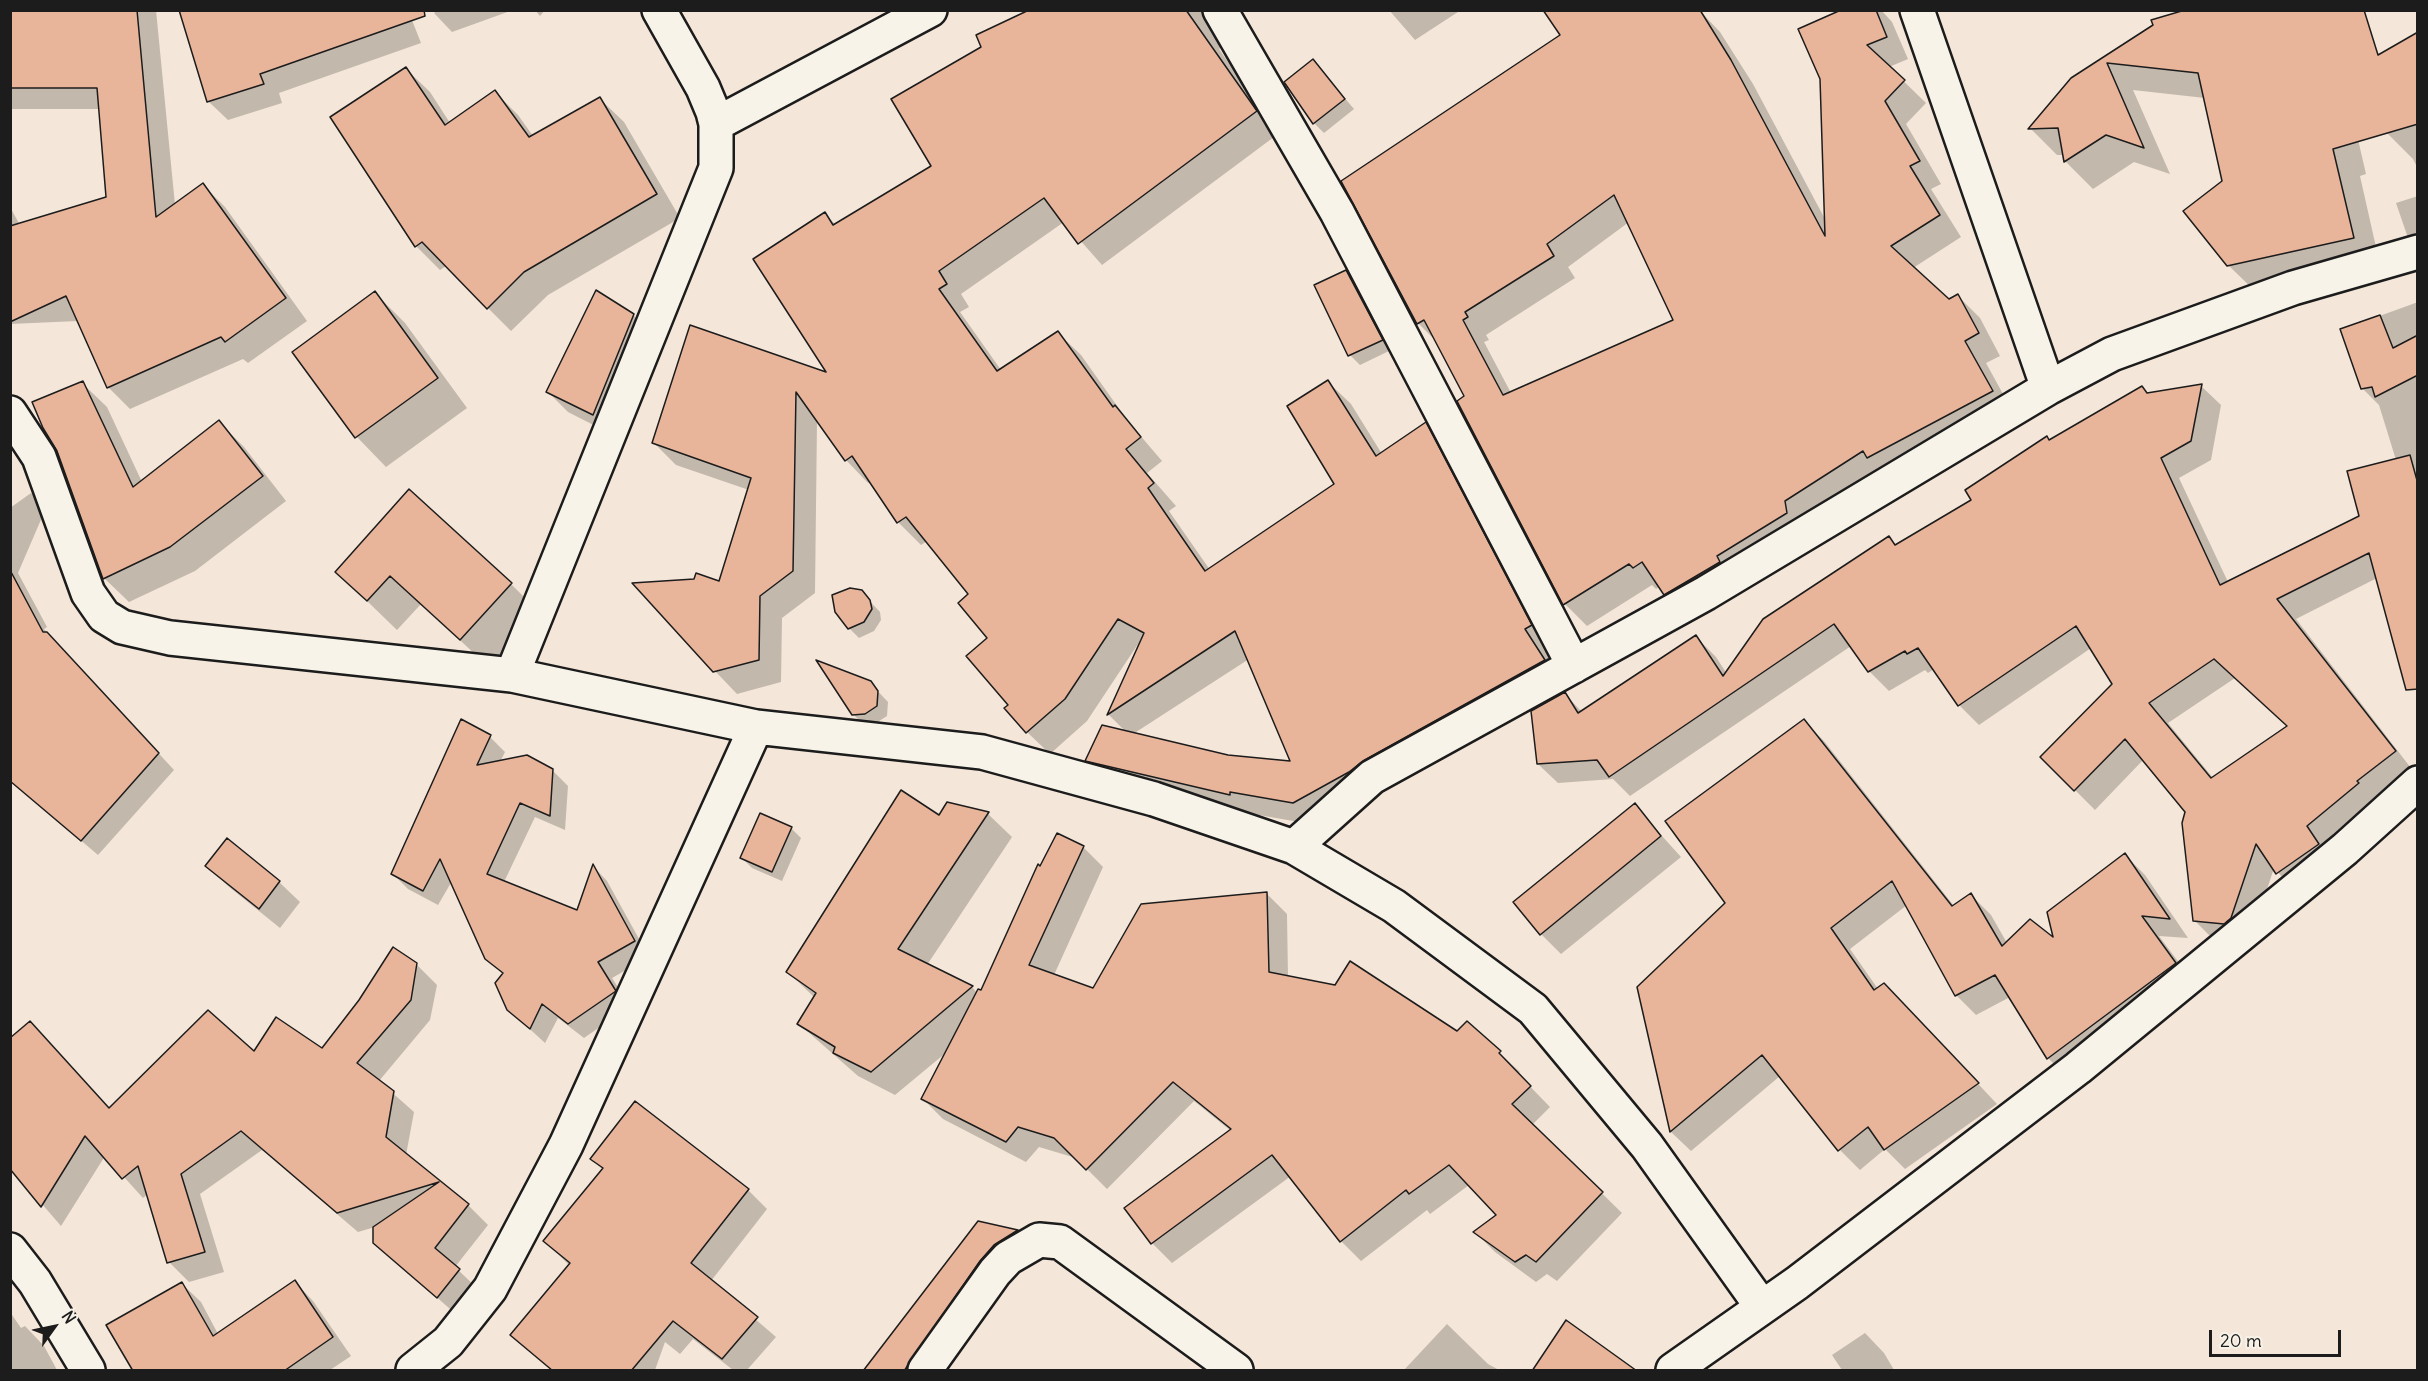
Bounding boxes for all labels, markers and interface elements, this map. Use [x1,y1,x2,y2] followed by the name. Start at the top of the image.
[24,1297,84,1357] north arrow
[58,1307,80,1327] text: N
[2212,1318,2344,1356] scale bar
[2220,1329,2262,1352] text: 20 m

